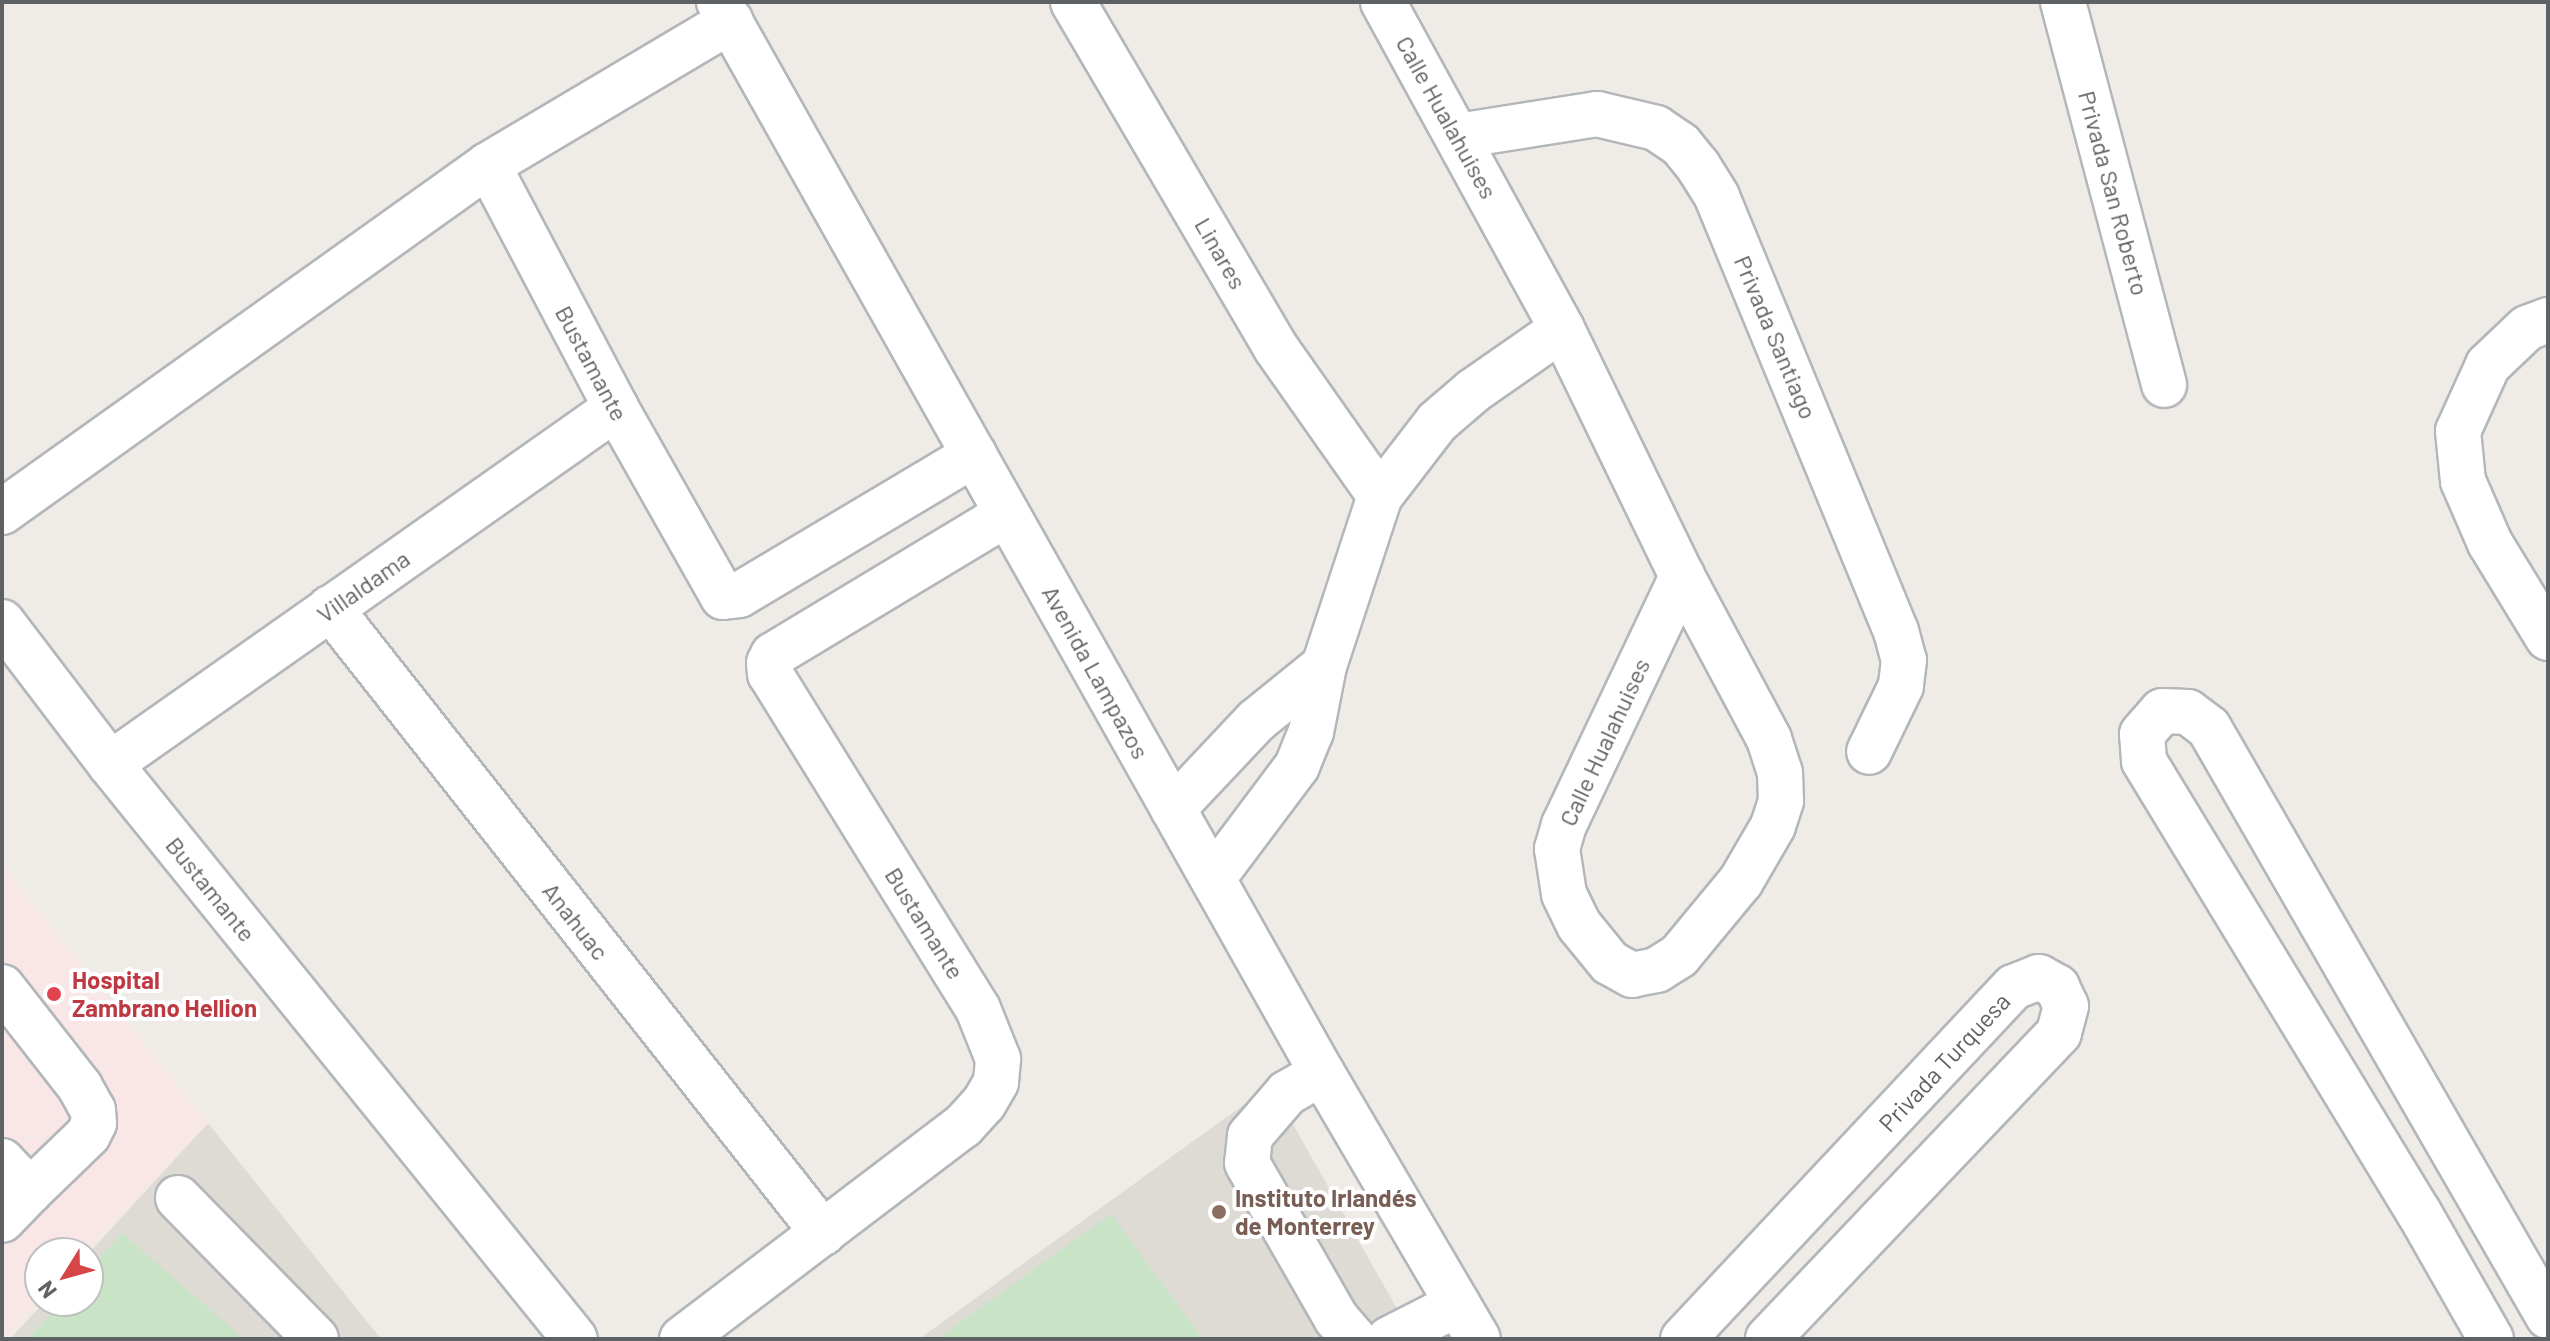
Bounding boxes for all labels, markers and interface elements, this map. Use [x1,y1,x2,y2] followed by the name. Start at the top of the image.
[1390,31,1504,203] street label: Calle Hualahuises
[2073,88,2155,298] street label: Privada San Roberto
[1189,212,1253,294] street label: Linares
[1729,251,1823,423] street label: Privada Santiago
[550,300,634,426] street label: Bustamante
[311,544,415,628] street label: Villaldama
[1037,580,1155,764] street label: Avenida Lampazos
[1553,654,1655,830] street label: Calle Hualahuises
[160,831,262,947] street label: Bustamante
[879,862,971,984] street label: Bustamante
[537,877,615,965] street label: Anahuac
[72,966,257,1022] place label: Hospital Zambrano Hellion
[43,983,65,1005] marker: Hospital Zambrano Hellion
[1872,987,2016,1137] street label: Privada Turquesa
[1235,1184,1417,1240] place label: Instituto Irlandés de Monterrey
[1210,1203,1228,1221] marker: Instituto Irlandés de Monterrey
[24,1237,104,1317] north arrow
[32,1277,61,1304] text: N

